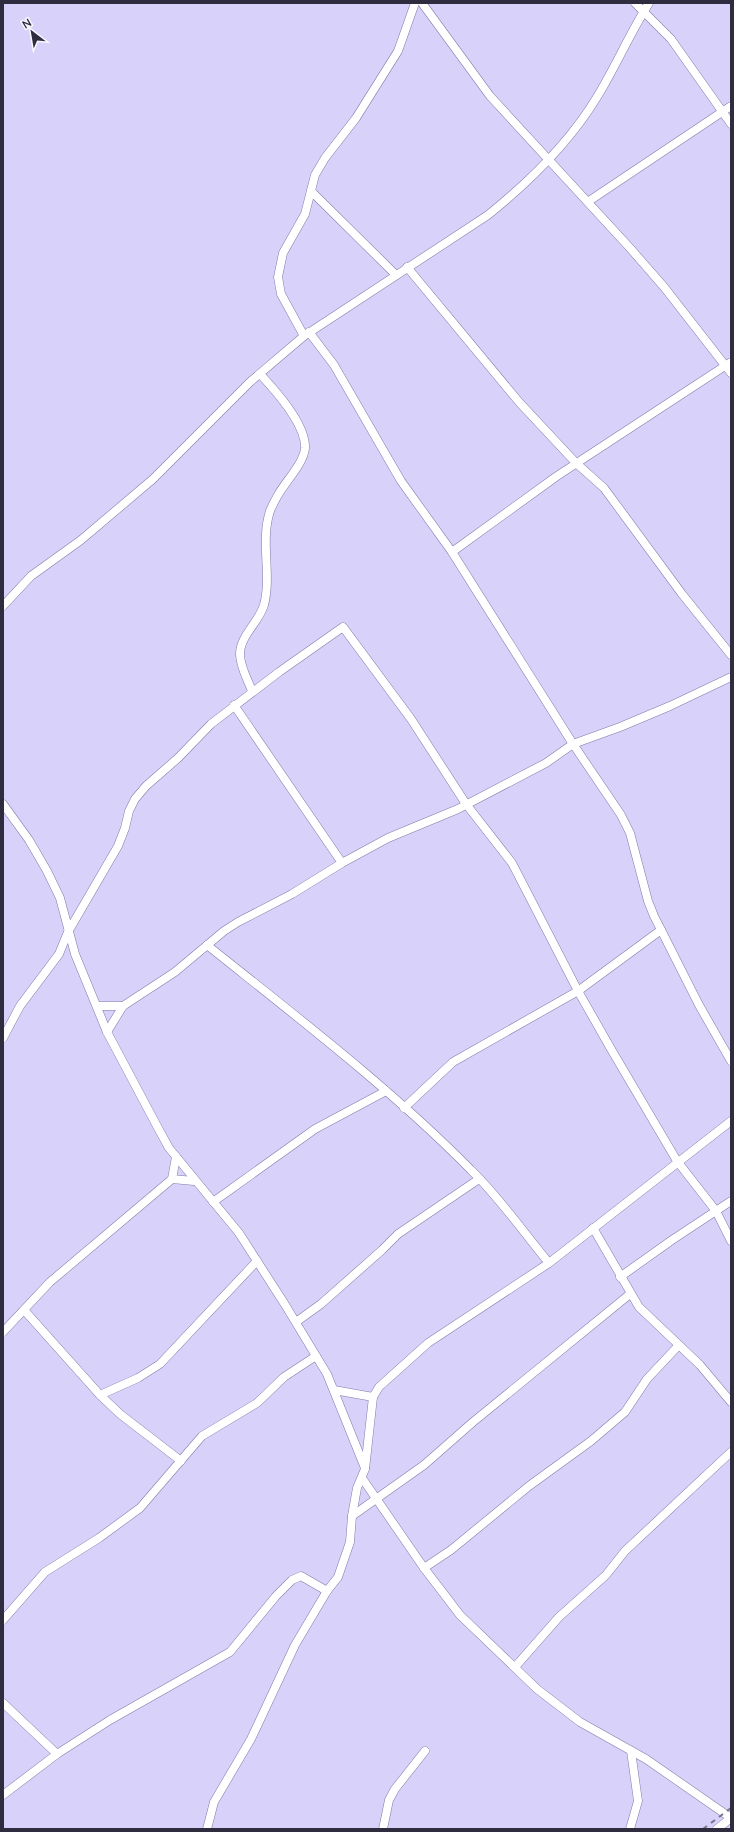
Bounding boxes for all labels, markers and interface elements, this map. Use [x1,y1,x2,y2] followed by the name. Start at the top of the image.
[12,12,52,52] north arrow
[20,15,34,32] text: N

